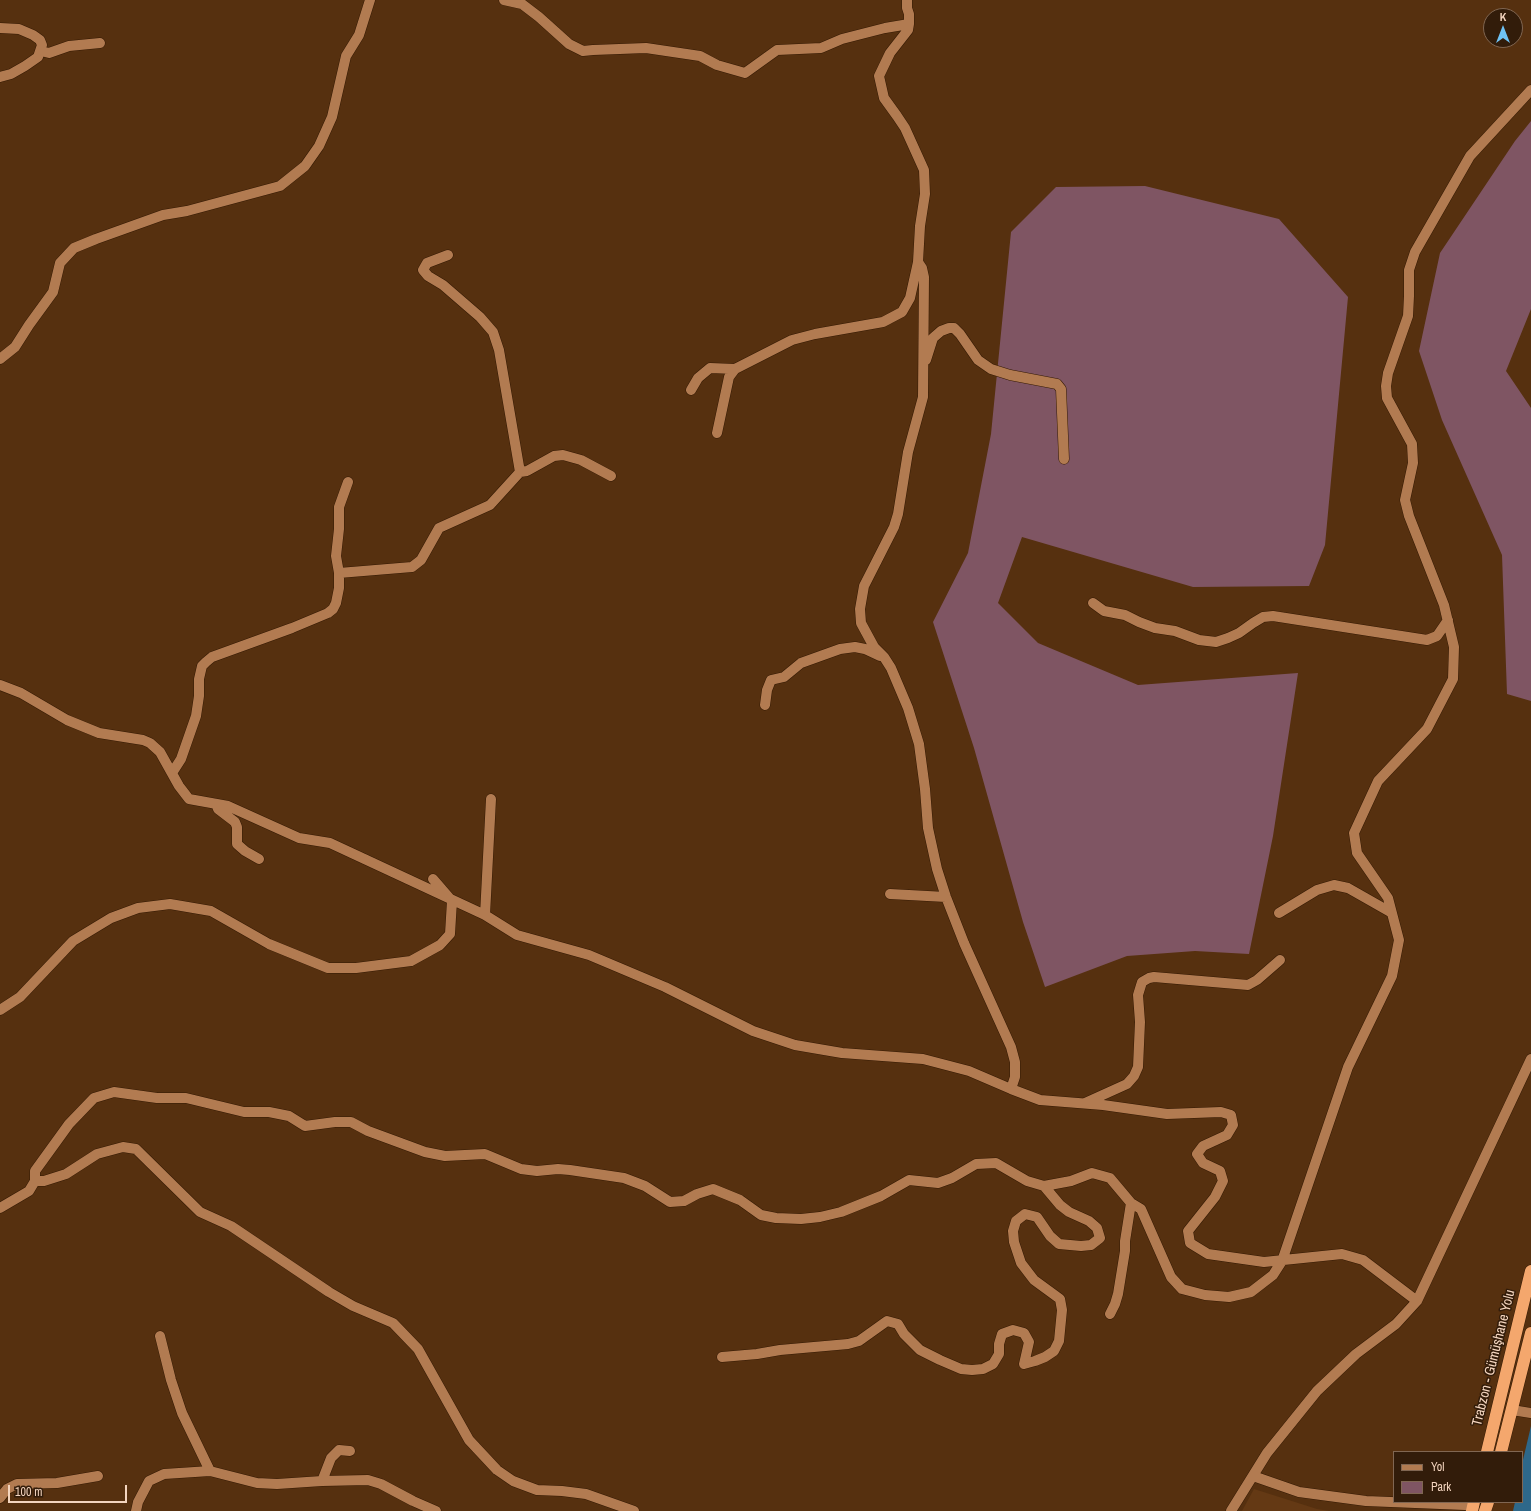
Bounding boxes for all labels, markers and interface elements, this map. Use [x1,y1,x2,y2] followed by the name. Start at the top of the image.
[1483,8,1523,48] north arrow
[1500,10,1506,24] text: K
[1469,1288,1519,1428] street label: Trabzon - Gümüşhane Yolu
[1393,1451,1523,1503] legend
[1431,1459,1444,1475] text: Yol
[10,1477,129,1503] scale bar
[1431,1479,1451,1495] text: Park
[15,1484,42,1500] text: 100 m

